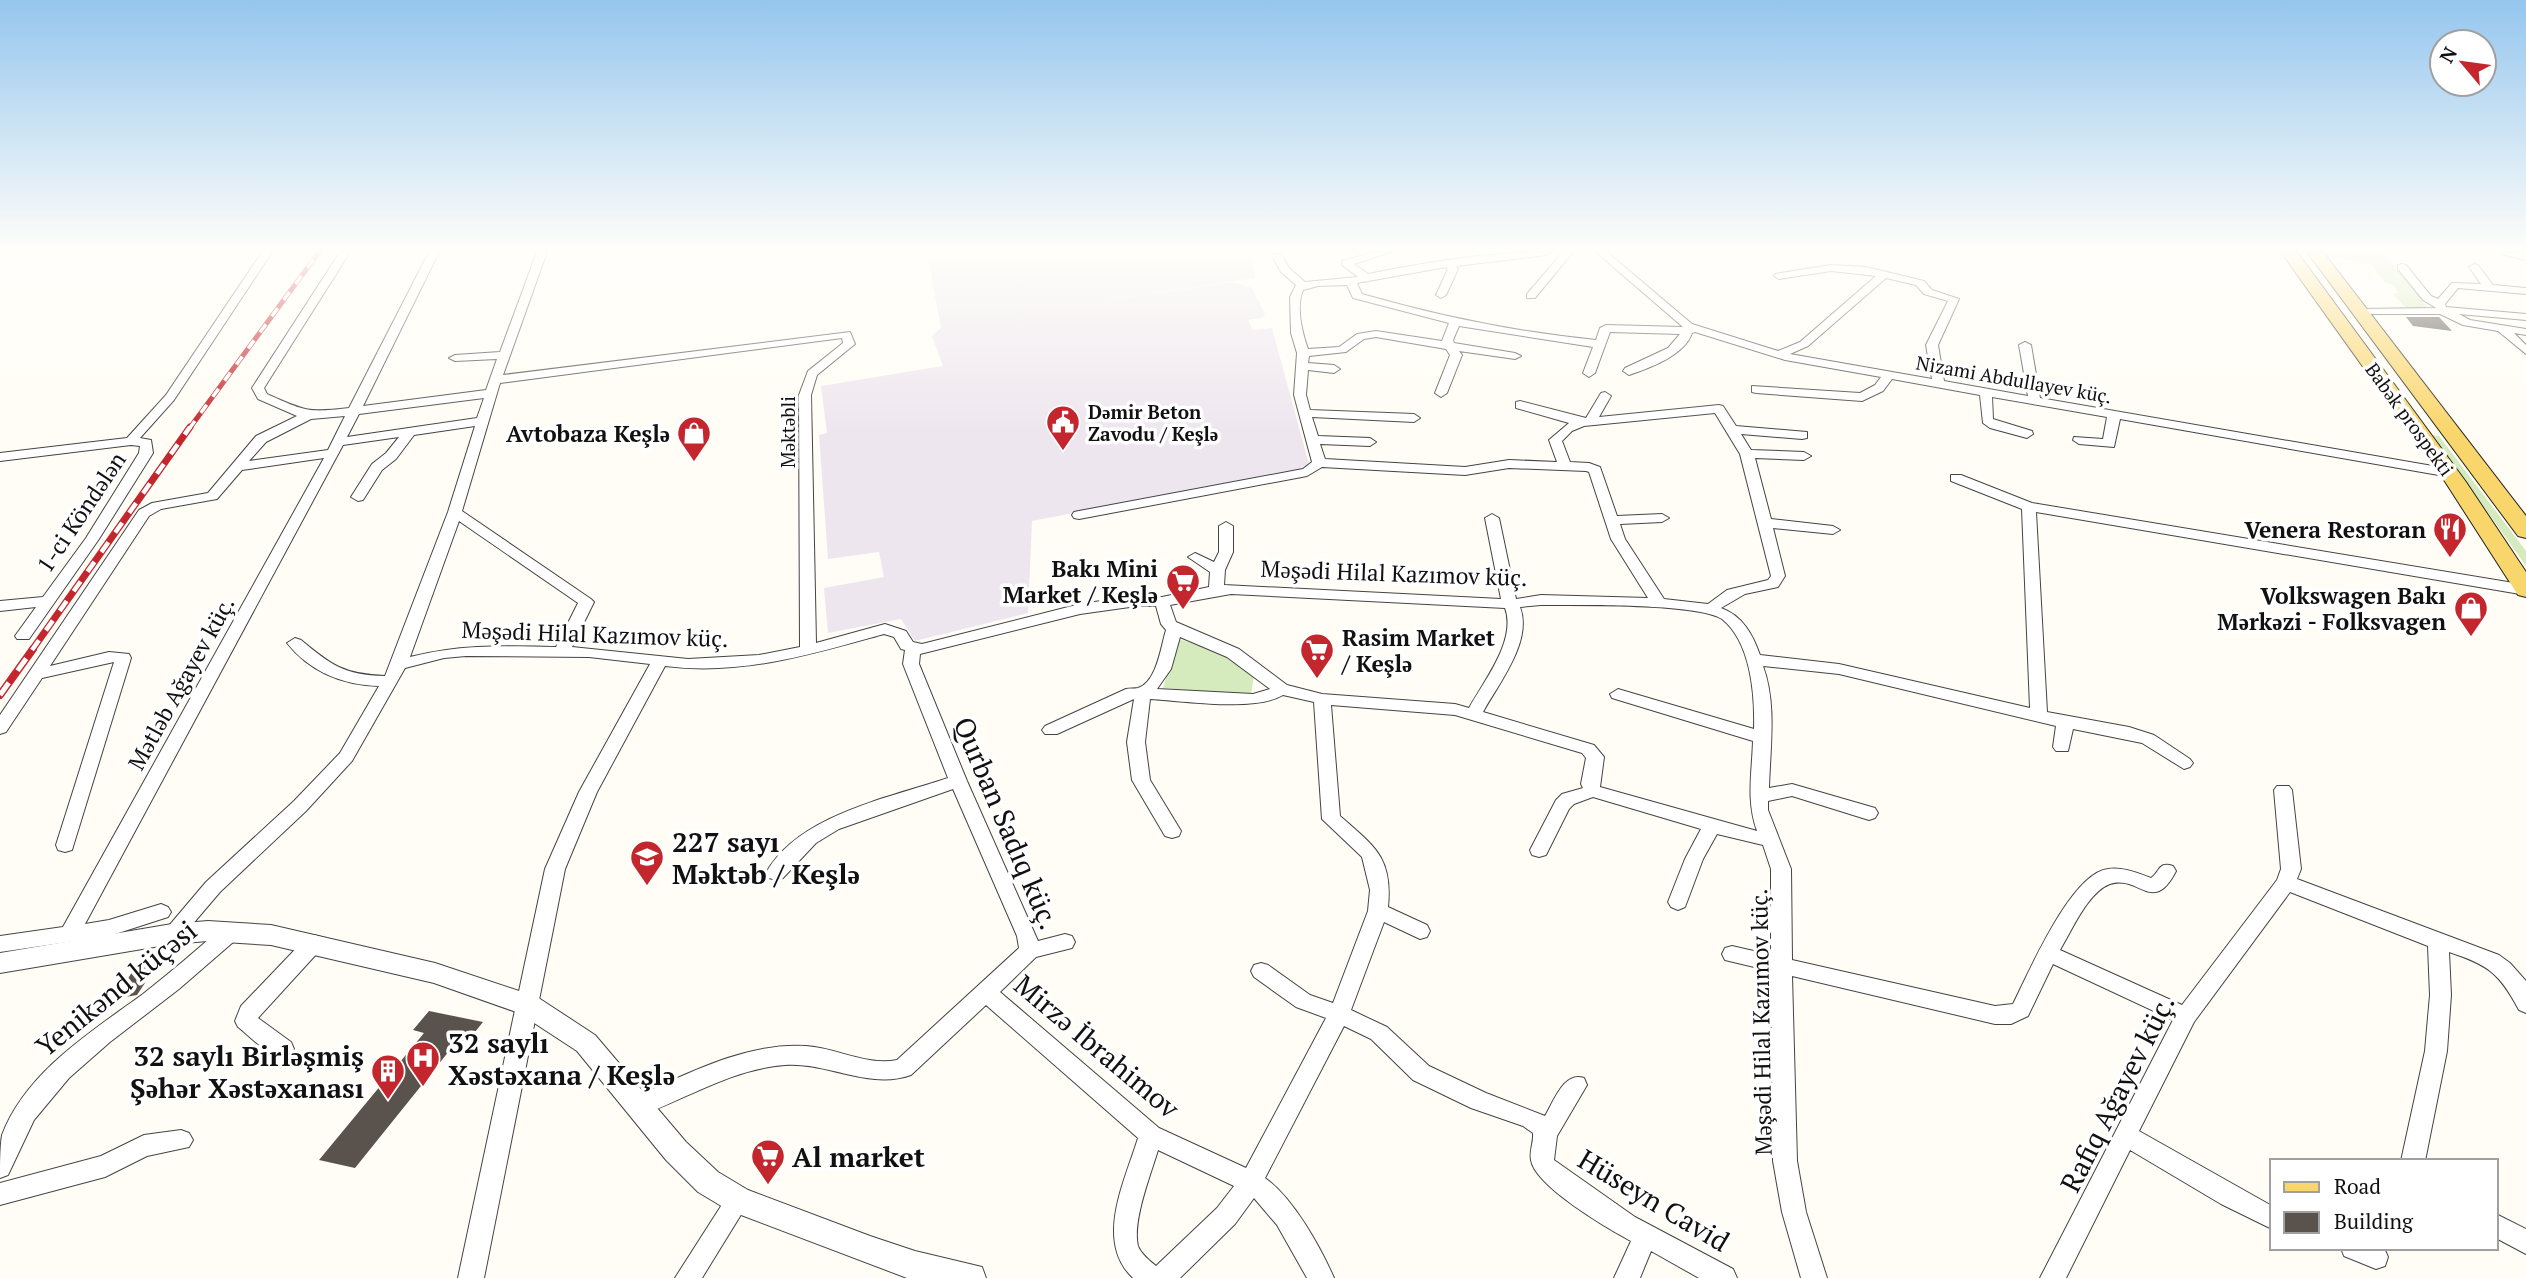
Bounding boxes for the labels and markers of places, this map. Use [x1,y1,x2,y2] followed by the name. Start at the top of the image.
[1088,399,1218,446] place label: Dəmir Beton Zavodu / Keşlə
[1044,403,1082,452] public building icon: Dəmir Beton Zavodu / Keşlə
[675,414,713,463] shop icon: Avtobaza Keşlə
[506,418,670,449] place label: Avtobaza Keşlə
[2431,510,2469,559] restaurant icon: Venera Restoran
[2244,514,2426,545] place label: Venera Restoran
[1003,553,1158,610] place label: Bakı Mini Market / Keşlə
[1164,562,1202,611] supermarket icon: Bakı Mini Market / Keşlə
[2217,580,2446,637] place label: Volkswagen Bakı Mərkəzi - Folksvagen
[2452,589,2490,638] shop icon: Volkswagen Bakı Mərkəzi - Folksvagen
[1340,622,1495,679] place label: Rasim Market / Keşlə
[1298,631,1336,680] supermarket icon: Rasim Market / Keşlə
[672,823,860,892] place label: 227 sayı Məktəb / Keşlə
[628,838,666,887] school or university icon: 227 sayı Məktəb / Keşlə
[448,1024,675,1093] place label: 32 saylı Xəstəxana / Keşlə
[130,1037,364,1106] place label: 32 saylı Birləşmiş Şəhər Xəstəxanası
[404,1039,442,1088] hospital icon: 32 saylı Xəstəxana / Keşlə
[369,1052,407,1101] building icon: 32 saylı Birləşmiş Şəhər Xəstəxanası
[749,1137,787,1186] supermarket icon: Al market
[792,1138,925,1175] place label: Al market

